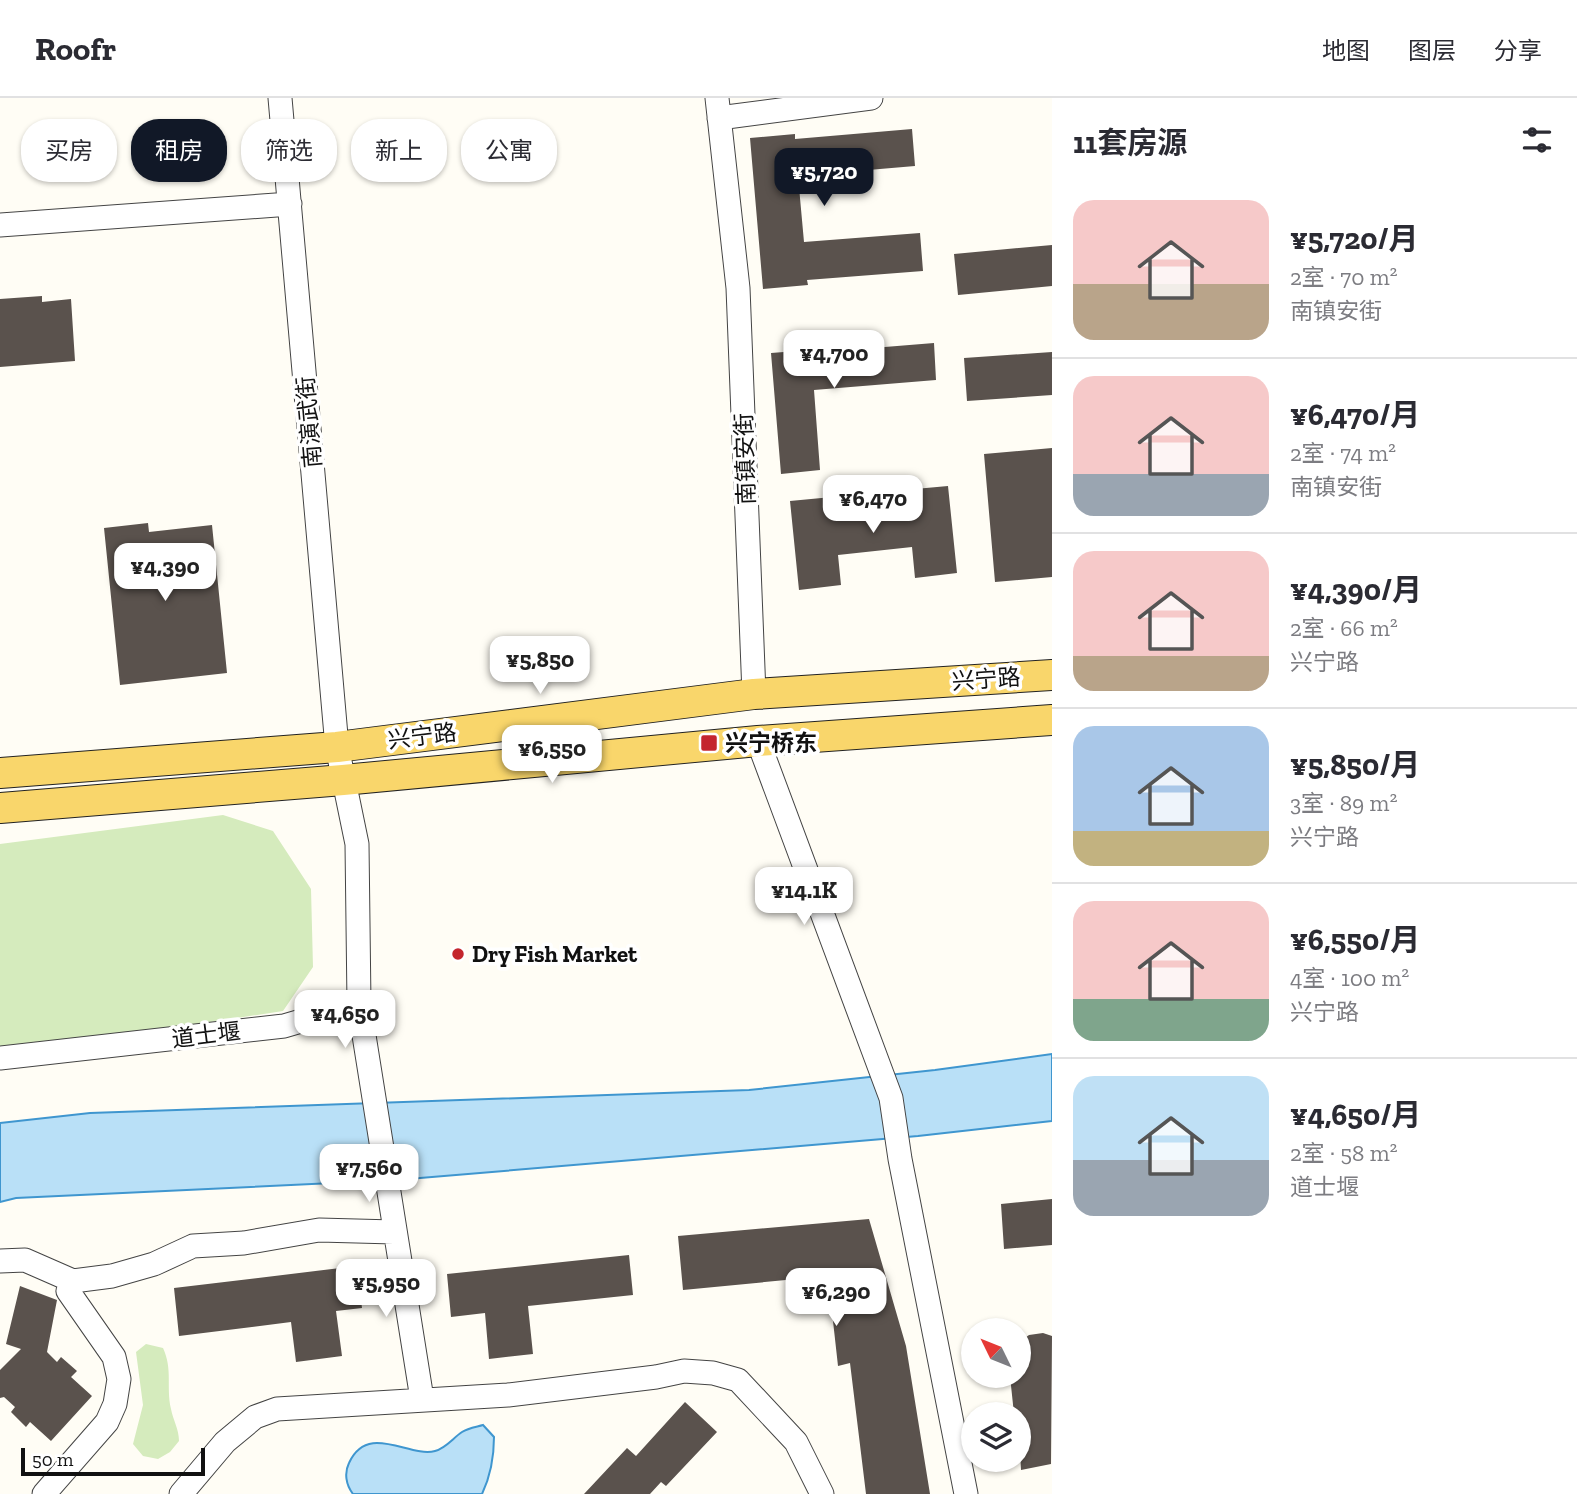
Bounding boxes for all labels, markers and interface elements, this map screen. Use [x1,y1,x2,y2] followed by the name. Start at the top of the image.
[35,29,116,68] text: Roofr
[1322,36,1370,65] text: 地图
[1408,36,1456,65] text: 图层
[1494,36,1542,65] text: 分享
[21,119,117,182] chip: 买房
[131,119,227,182] chip: 租房
[241,119,337,182] chip: 筛选
[351,119,447,182] chip: 新上
[461,119,557,182] chip: 公寓
[1518,121,1556,159] icon: filters
[1073,125,1187,161] text: 11套房源
[767,148,881,208] pin: ¥5,720
[790,157,858,185] text: ¥5,720
[1290,221,1419,257] text: ¥5,720/月
[1129,228,1213,312] icon: home
[1290,263,1397,291] text: 2室 · 70 m²
[1290,297,1382,325] text: 南镇安街
[777,330,891,390] pin: ¥4,700
[799,339,869,367] text: ¥4,700
[291,375,327,469] street label: 南演武街
[1290,397,1420,433] text: ¥6,470/月
[1129,404,1213,488] icon: home
[729,413,761,505] street label: 南镇安街
[1290,439,1396,467] text: 2室 · 74 m²
[1290,473,1382,501] text: 南镇安街
[816,476,930,535] pin: ¥6,470
[839,484,907,512] text: ¥6,470
[108,544,222,603] pin: ¥4,390
[130,552,200,580] text: ¥4,390
[1290,572,1422,608] text: ¥4,390/月
[1129,579,1213,663] icon: home
[1290,614,1398,642] text: 2室 · 66 m²
[483,636,597,696] pin: ¥5,850
[506,645,574,673] text: ¥5,850
[1290,648,1359,676] text: 兴宁路
[951,663,1021,695] street label: 兴宁路
[386,718,458,754] street label: 兴宁路
[495,726,609,785] pin: ¥6,550
[725,729,817,757] place label: 兴宁桥东
[699,733,719,753] marker: 兴宁桥东
[518,734,586,762] text: ¥6,550
[1290,747,1420,783] text: ¥5,850/月
[1129,754,1213,838] icon: home
[1290,789,1397,817] text: 3室 · 89 m²
[1290,823,1359,851] text: 兴宁路
[747,868,861,927] pin: ¥14.1K
[771,876,837,904] text: ¥14.1K
[1290,922,1420,958] text: ¥6,550/月
[1129,929,1213,1013] icon: home
[472,940,638,968] place label: Dry Fish Market
[450,946,466,962] marker: Dry Fish Market
[1290,964,1409,992] text: 4室 · 100 m²
[288,990,402,1050] pin: ¥4,650
[1290,998,1359,1026] text: 兴宁路
[310,999,380,1027] text: ¥4,650
[170,1017,242,1053] street label: 道士堰
[1290,1097,1421,1133] text: ¥4,650/月
[1129,1104,1213,1188] icon: home
[1290,1139,1398,1167] text: 2室 · 58 m²
[312,1144,426,1204] pin: ¥7,560
[336,1153,402,1181] text: ¥7,560
[1290,1173,1359,1201] text: 道士堰
[329,1260,443,1319] pin: ¥5,950
[352,1268,420,1296] text: ¥5,950
[779,1268,893,1328] pin: ¥6,290
[801,1277,871,1305] text: ¥6,290
[961,1318,1031,1388] north arrow
[961,1318,1031,1472] map controls
[961,1402,1031,1472] button: layers
[21,1445,205,1477] scale bar
[32,1448,73,1471] text: 50 m

